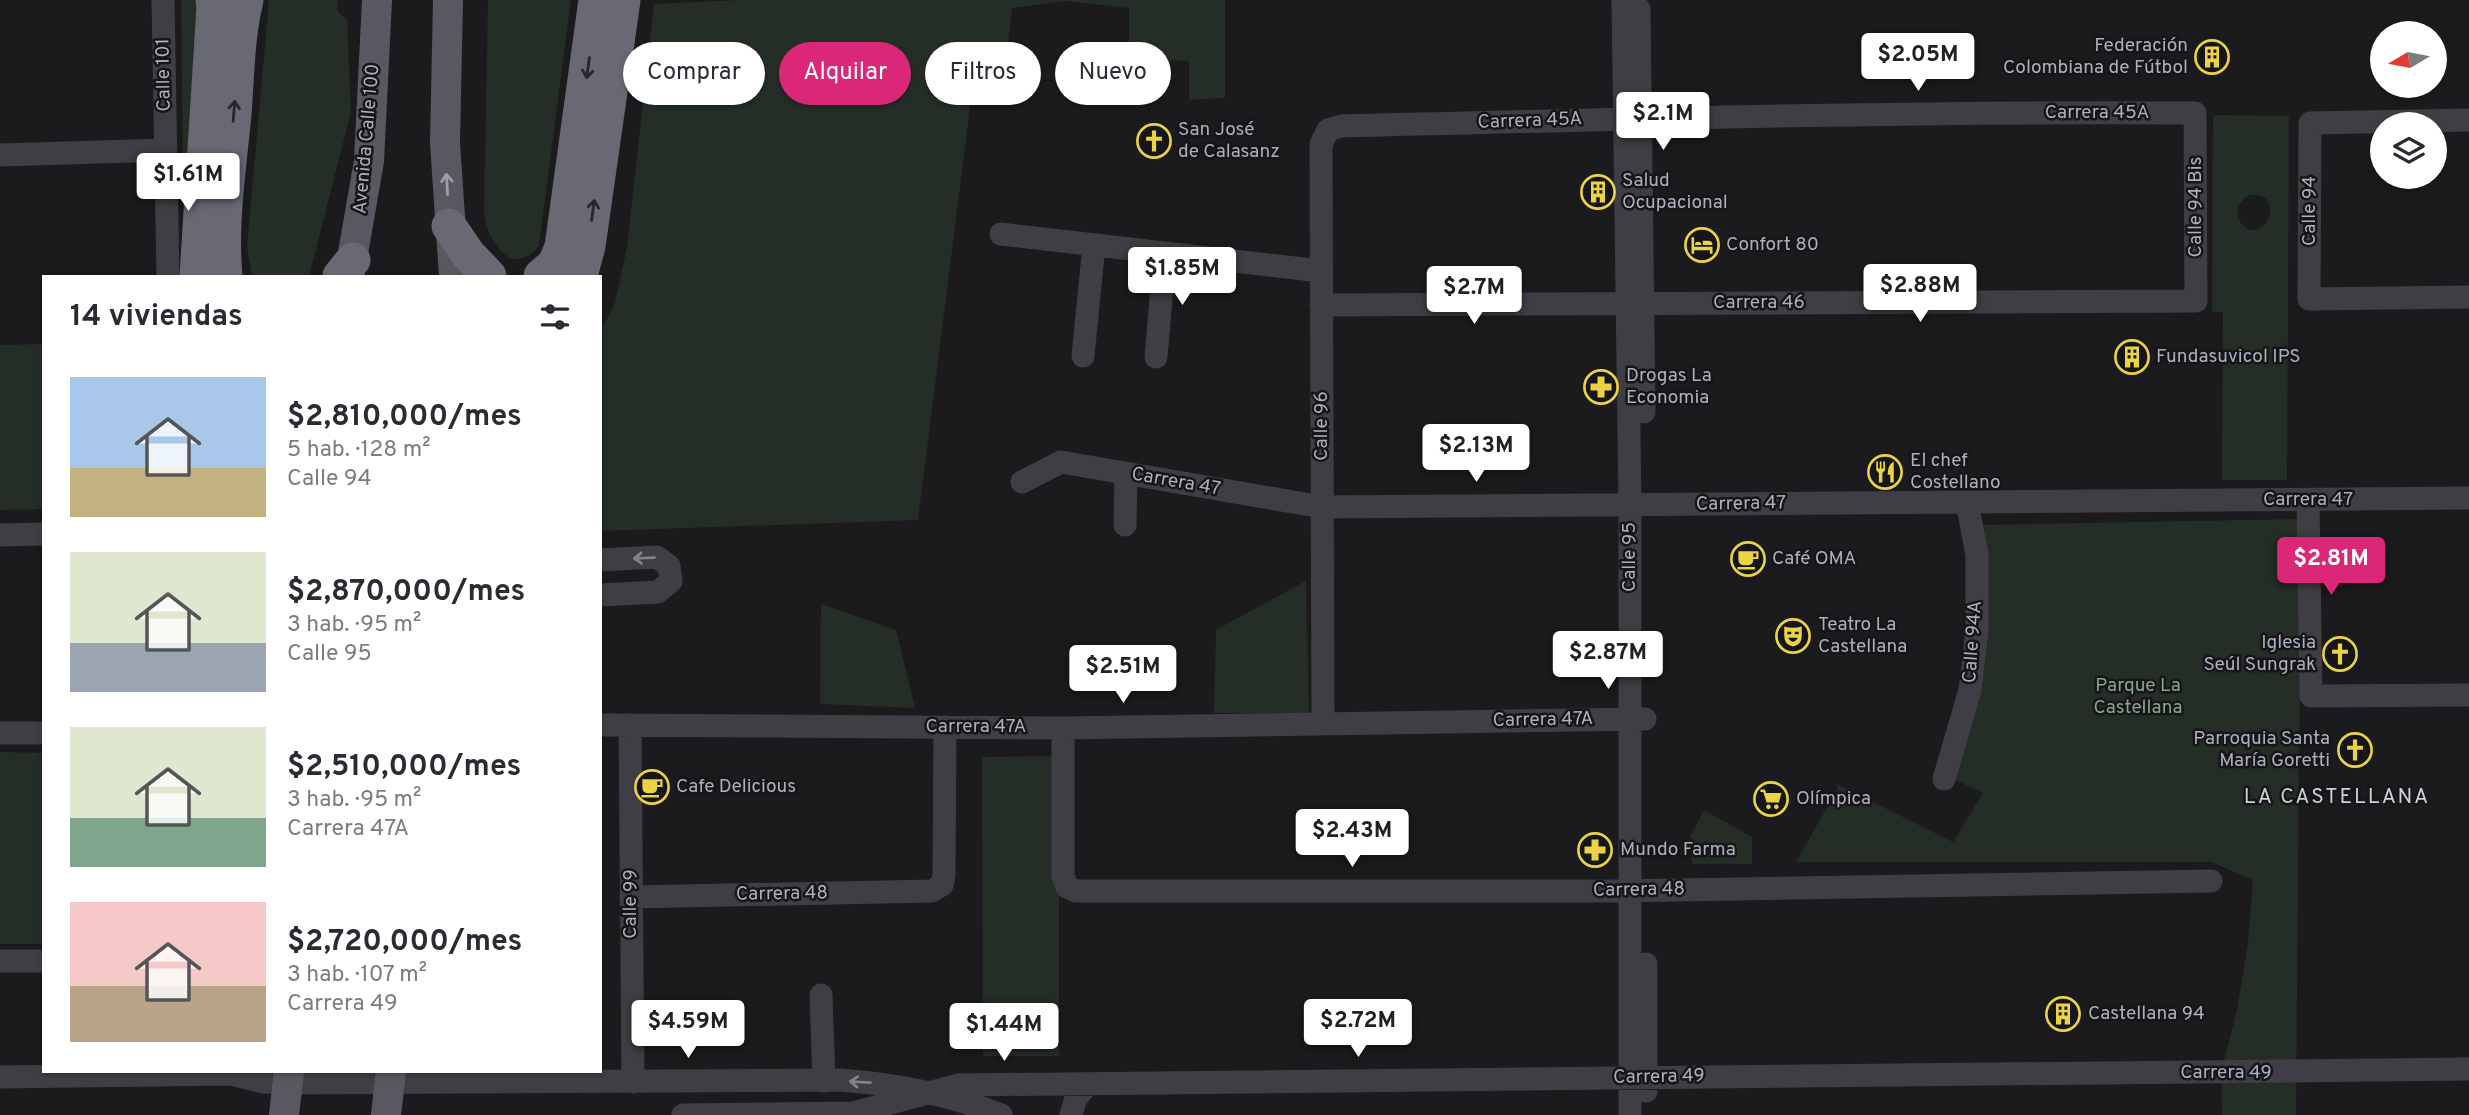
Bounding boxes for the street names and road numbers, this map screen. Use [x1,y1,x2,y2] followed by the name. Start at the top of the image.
[151,38,177,112] street label: Calle 101
[348,63,386,215] street label: Avenida Calle 100
[2045,101,2149,125] street label: Carrera 45A
[1477,107,1583,135] street label: Carrera 45A
[2184,157,2208,257] street label: Calle 94 Bis
[2298,176,2322,246] street label: Calle 94
[1713,291,1805,315] street label: Carrera 46
[1310,391,1334,461] street label: Calle 96
[1130,462,1223,502] street label: Carrera 47
[2263,488,2353,512] street label: Carrera 47
[1696,491,1786,517] street label: Carrera 47
[1618,522,1642,592] street label: Calle 95
[1958,600,1988,684] street label: Calle 94A
[1492,707,1594,733] street label: Carrera 47A
[926,715,1026,739] street label: Carrera 47A
[619,869,643,939] street label: Calle 99
[1593,877,1685,903] street label: Carrera 48
[736,881,828,907] street label: Carrera 48
[2180,1061,2272,1085] street label: Carrera 49
[1613,1064,1705,1090] street label: Carrera 49

